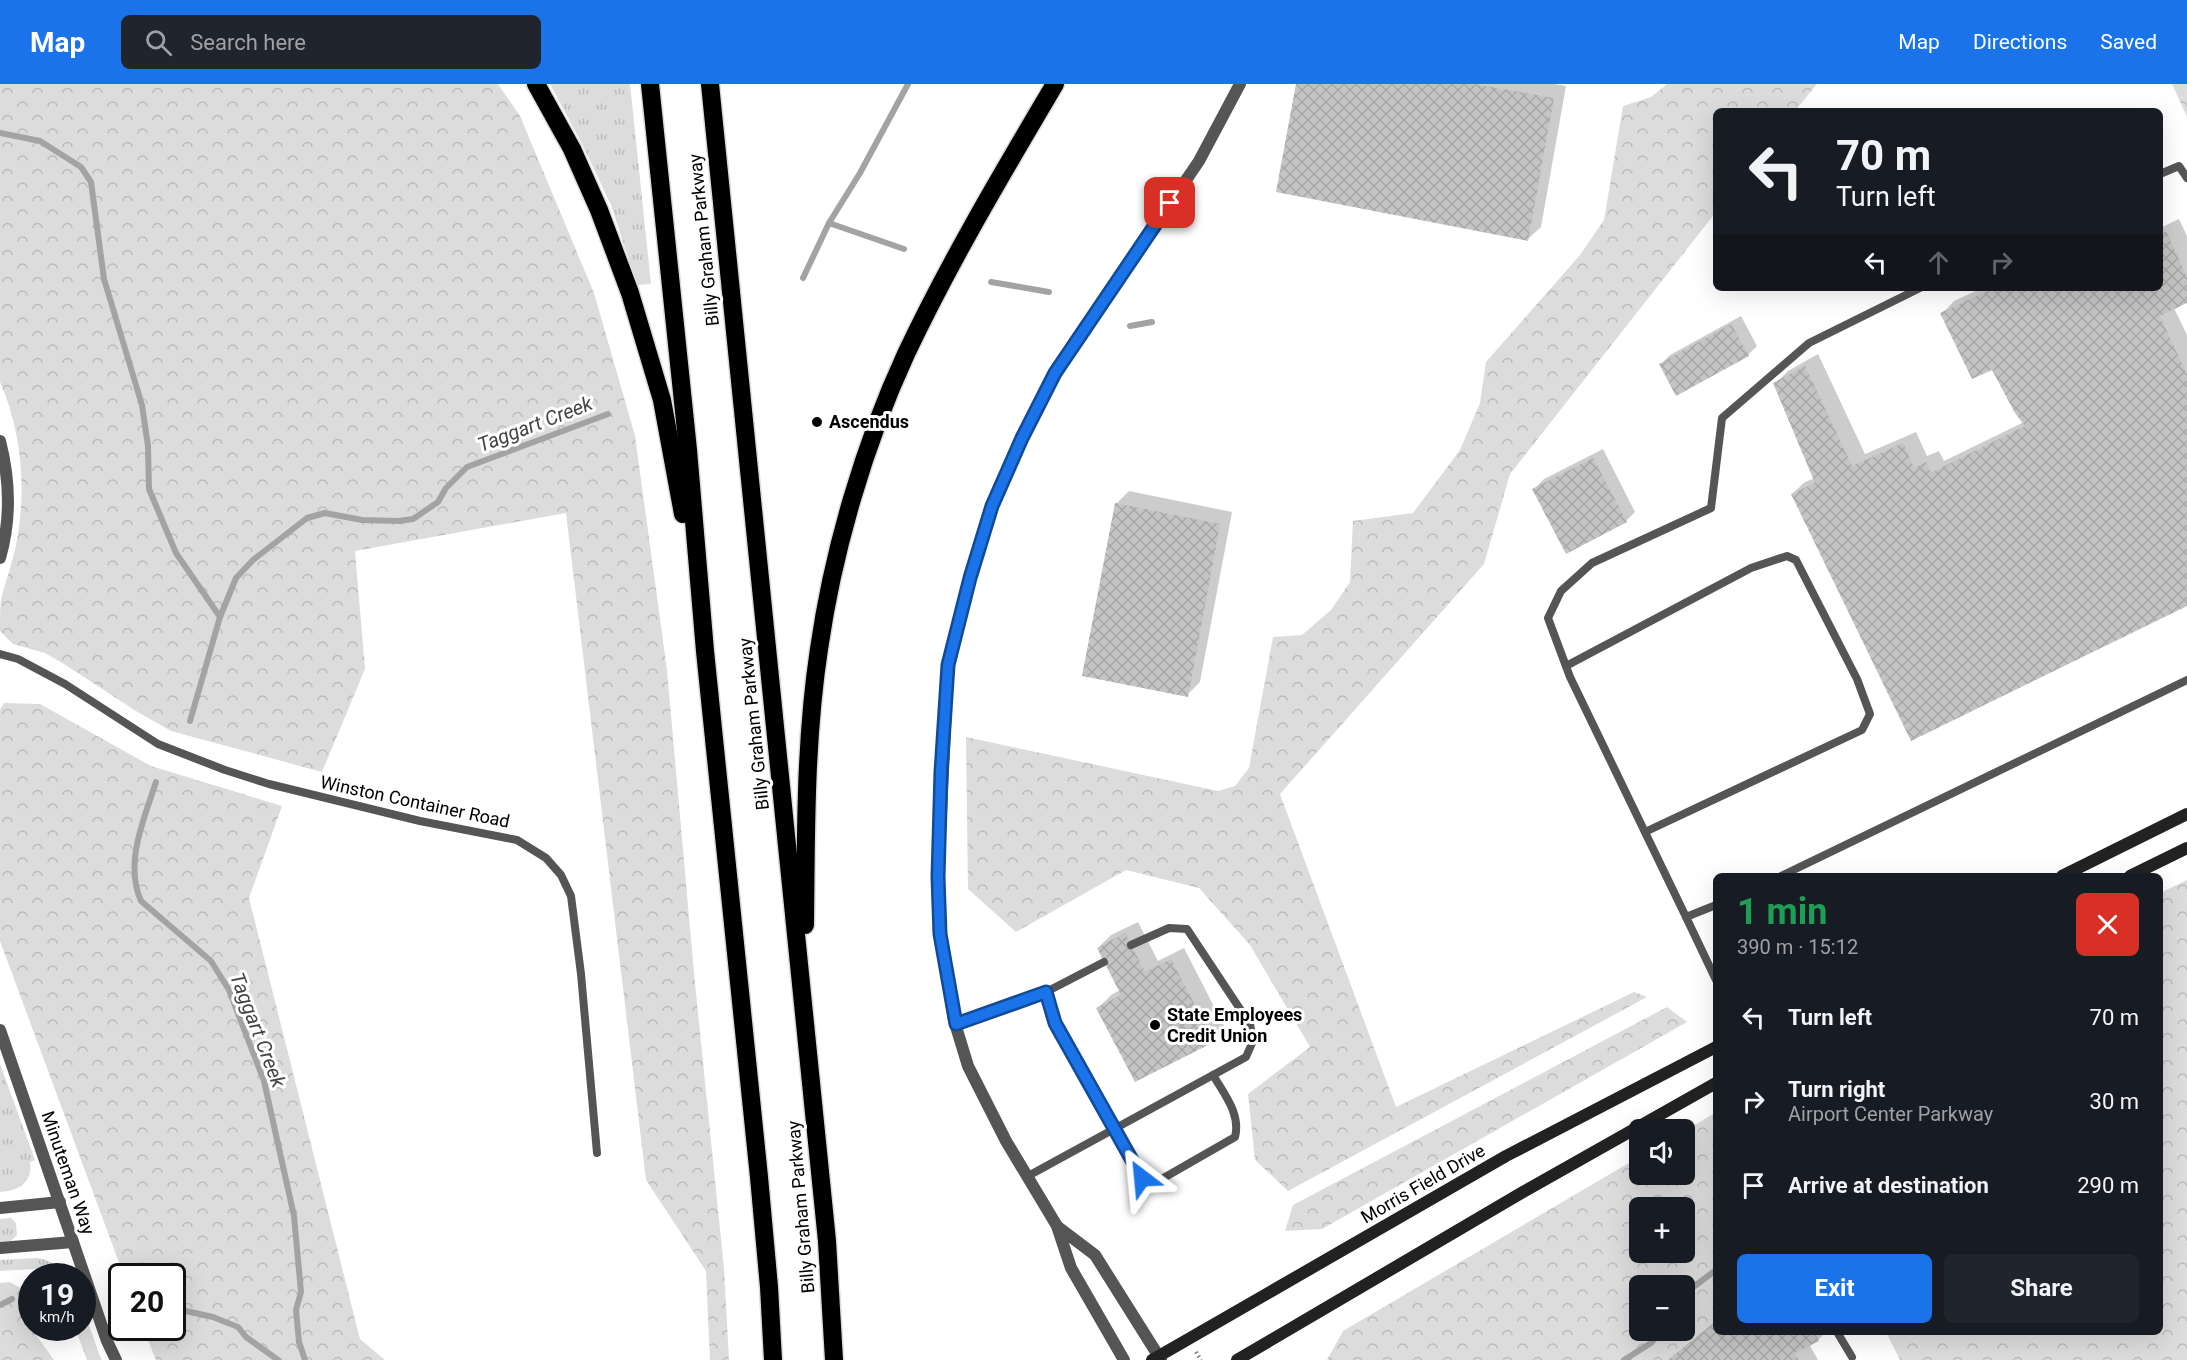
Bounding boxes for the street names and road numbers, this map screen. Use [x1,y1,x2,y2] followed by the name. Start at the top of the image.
[684,152,723,327] street label: Billy Graham Parkway
[734,636,773,811] street label: Billy Graham Parkway
[318,771,512,832] street label: Winston Container Road
[38,1108,100,1238] street label: Minuteman Way
[782,1119,819,1294] street label: Billy Graham Parkway
[1357,1140,1488,1228] street label: Morris Field Drive

